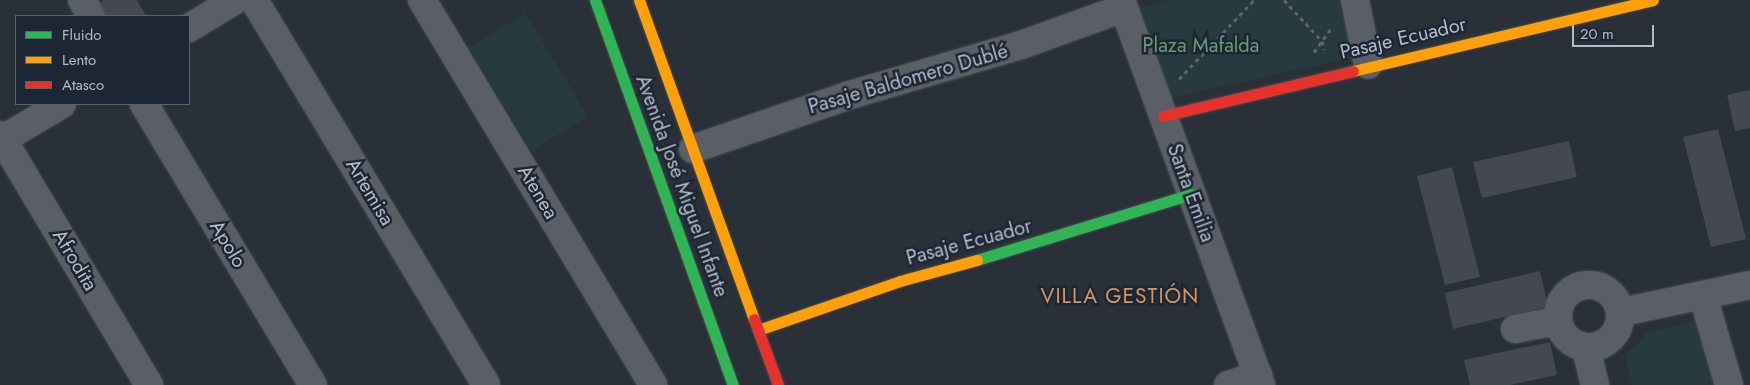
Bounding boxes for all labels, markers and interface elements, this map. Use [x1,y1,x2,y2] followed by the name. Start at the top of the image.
[1338,12,1468,64] street label: Pasaje Ecuador
[15,15,190,105] legend
[1575,15,1658,47] scale bar
[1580,23,1614,45] text: 20 m
[62,24,101,46] text: Fluido
[1143,33,1259,57] park label: Plaza Mafalda
[805,39,1011,119] street label: Pasaje Baldomero Dublé
[62,49,96,71] text: Lento
[631,72,733,300] street label: Avenida José Miguel Infante
[62,74,104,96] text: Atasco
[1162,141,1220,245] street label: Santa Emilia
[341,154,399,230] street label: Artemisa
[513,161,563,223] street label: Atenea
[904,214,1034,270] street label: Pasaje Ecuador
[205,216,251,272] street label: Apolo
[47,225,103,295] street label: Afrodita
[1039,283,1201,309] district label: VILLA GESTIÓN

